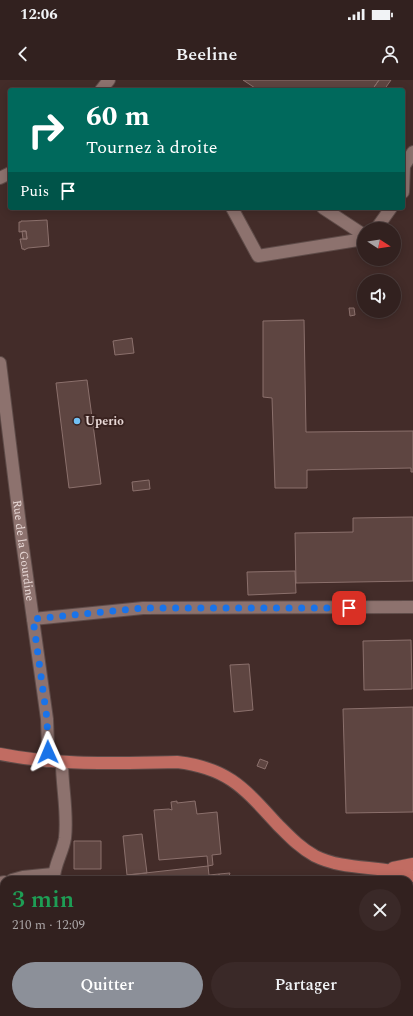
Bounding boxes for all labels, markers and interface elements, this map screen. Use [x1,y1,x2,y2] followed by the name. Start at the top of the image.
[20,3,58,26] text: 12:06
[176,41,237,68] text: Beeline
[12,43,34,65] icon: back
[379,43,401,65] icon: person
[86,95,150,138] text: 60 m
[20,104,72,156] icon: right
[86,134,218,161] text: Tournez à droite
[20,180,49,203] text: Puis
[57,180,79,202] icon: arrive
[357,222,401,266] north arrow
[357,222,401,318] map controls
[357,274,401,318] button: sound
[85,412,124,431] place label: Uperio
[72,416,82,426] marker: Uperio
[7,499,39,603] street label: Rue de la Gourdine
[332,591,366,625] pin
[338,597,360,619] icon: arrive
[27,731,69,773] position arrow
[12,882,74,918] text: 3 min
[359,889,401,931] button: close
[12,915,85,935] text: 210 m · 12:09
[12,962,203,1008] button: Quitter
[211,962,401,1008] button: Partager

